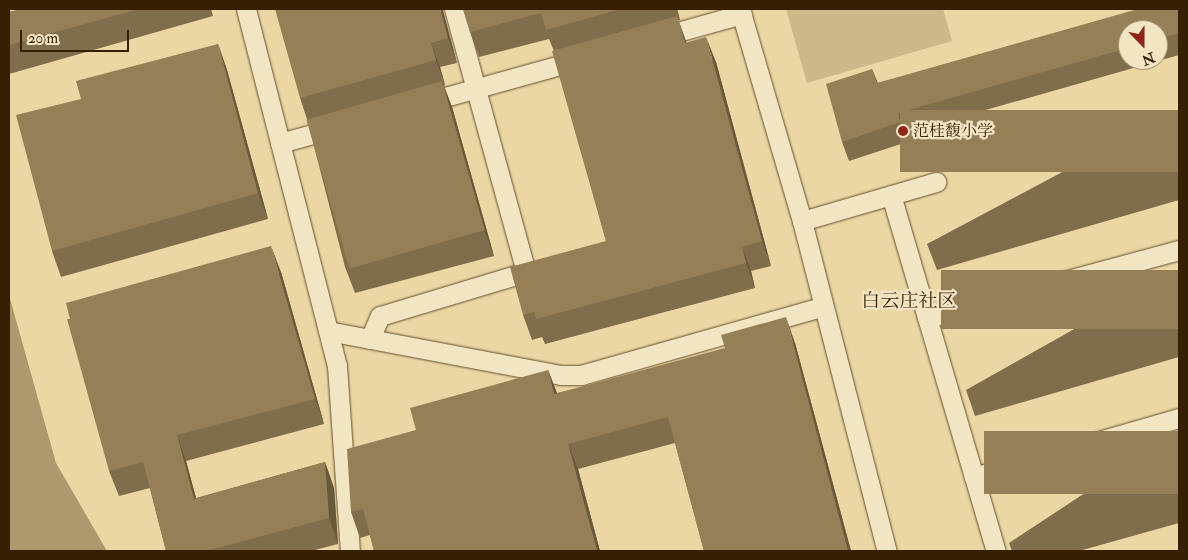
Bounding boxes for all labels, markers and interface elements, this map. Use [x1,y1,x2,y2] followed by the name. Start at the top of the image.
[22,20,131,52] scale bar
[1118,20,1168,70] north arrow
[28,29,58,48] text: 20 m
[1139,48,1157,69] text: N
[913,121,993,141] place label: 范桂馥小学
[897,125,909,137] marker: 范桂馥小学
[862,291,956,313] district label: 白云庄社区

